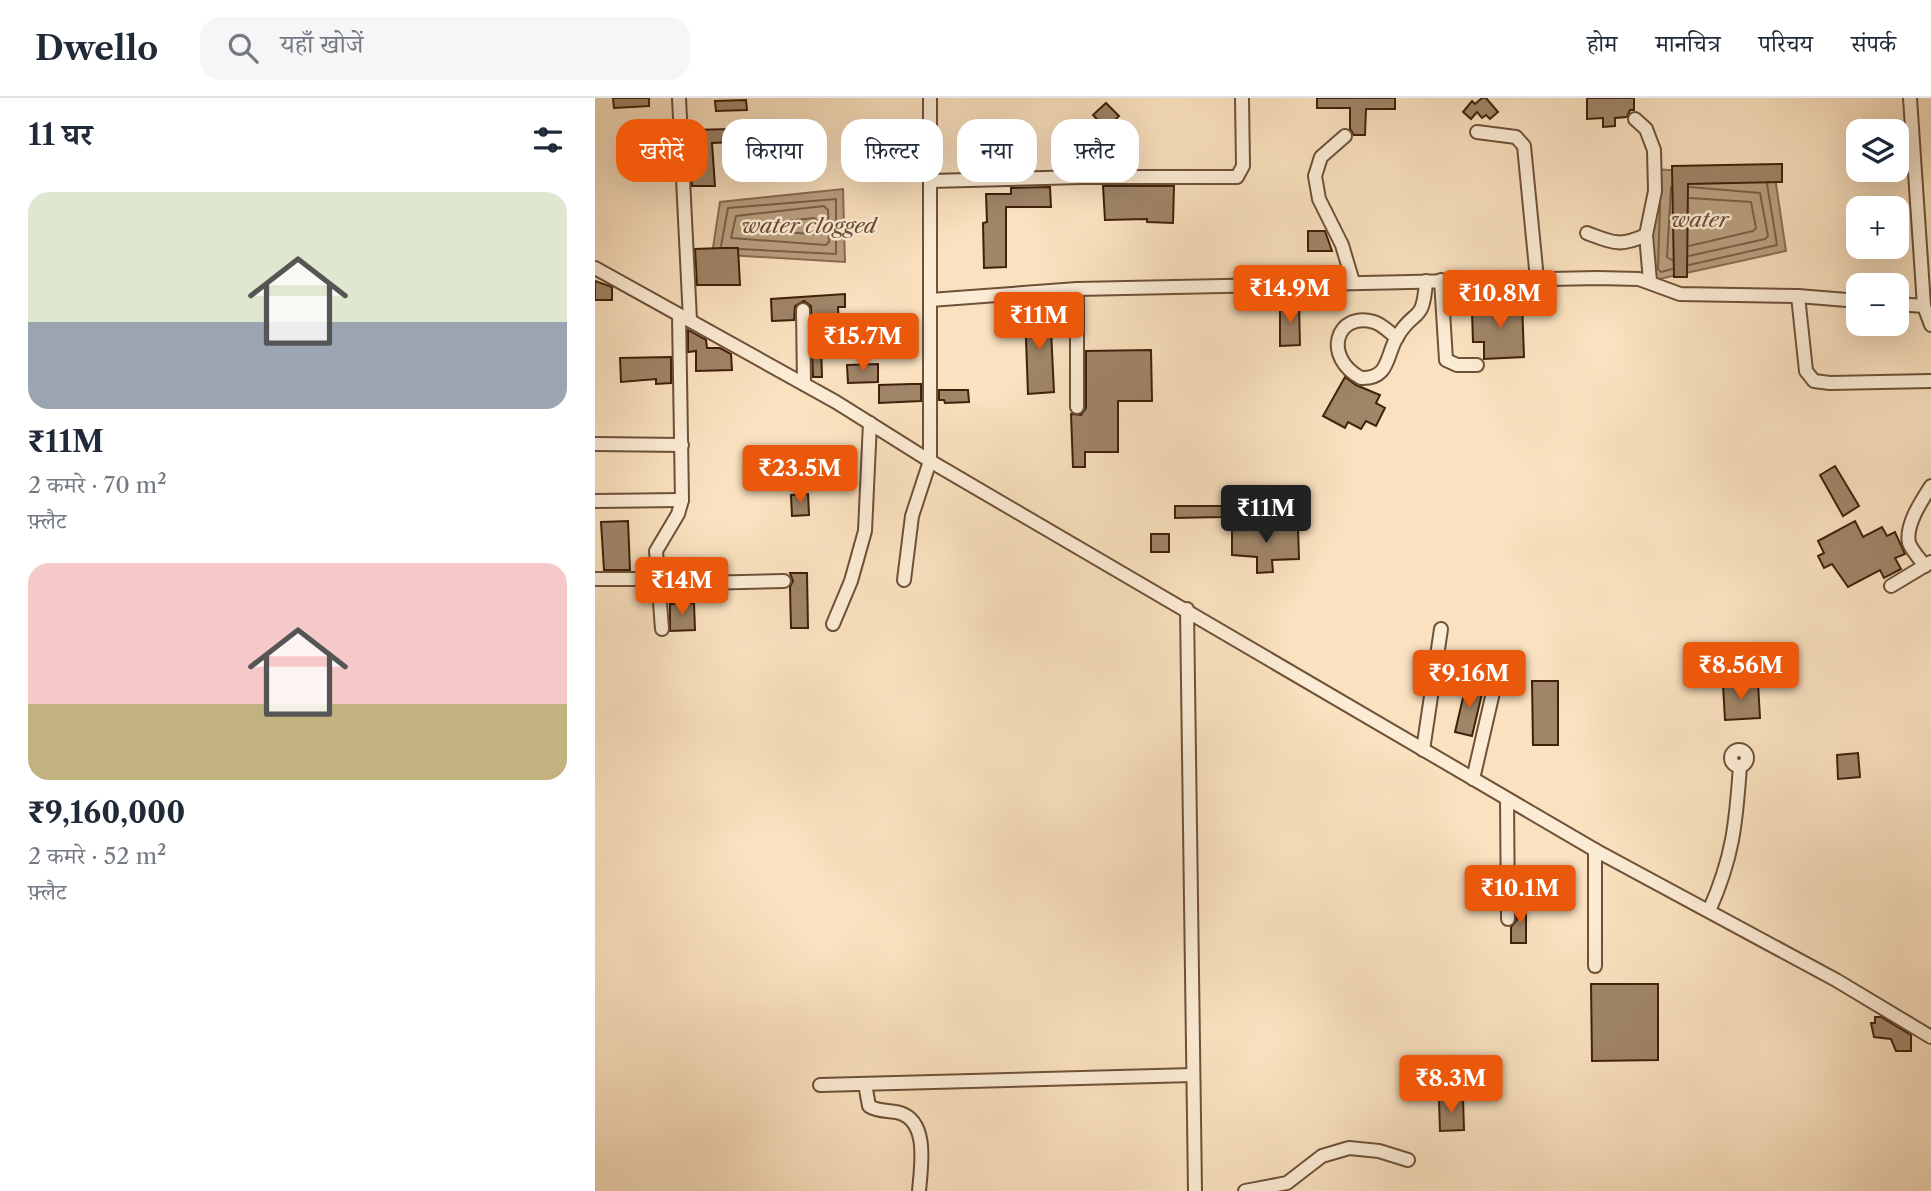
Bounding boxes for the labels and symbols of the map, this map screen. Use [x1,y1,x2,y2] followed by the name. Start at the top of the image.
[1671,207,1730,232] water label: water
[742,213,879,238] water label: water clogged
[1233,266,1347,325] pin: ₹14.9M
[1443,271,1557,330] pin: ₹10.8M
[998,292,1080,352] pin: ₹11M
[806,314,920,373] pin: ₹15.7M
[743,446,857,505] pin: ₹23.5M
[1225,486,1307,545] pin: ₹11M
[641,558,723,617] pin: ₹14M
[1684,642,1798,702] pin: ₹8.56M
[1412,650,1526,710] pin: ₹9.16M
[1463,866,1577,925] pin: ₹10.1M
[1402,1056,1500,1115] pin: ₹8.3M

